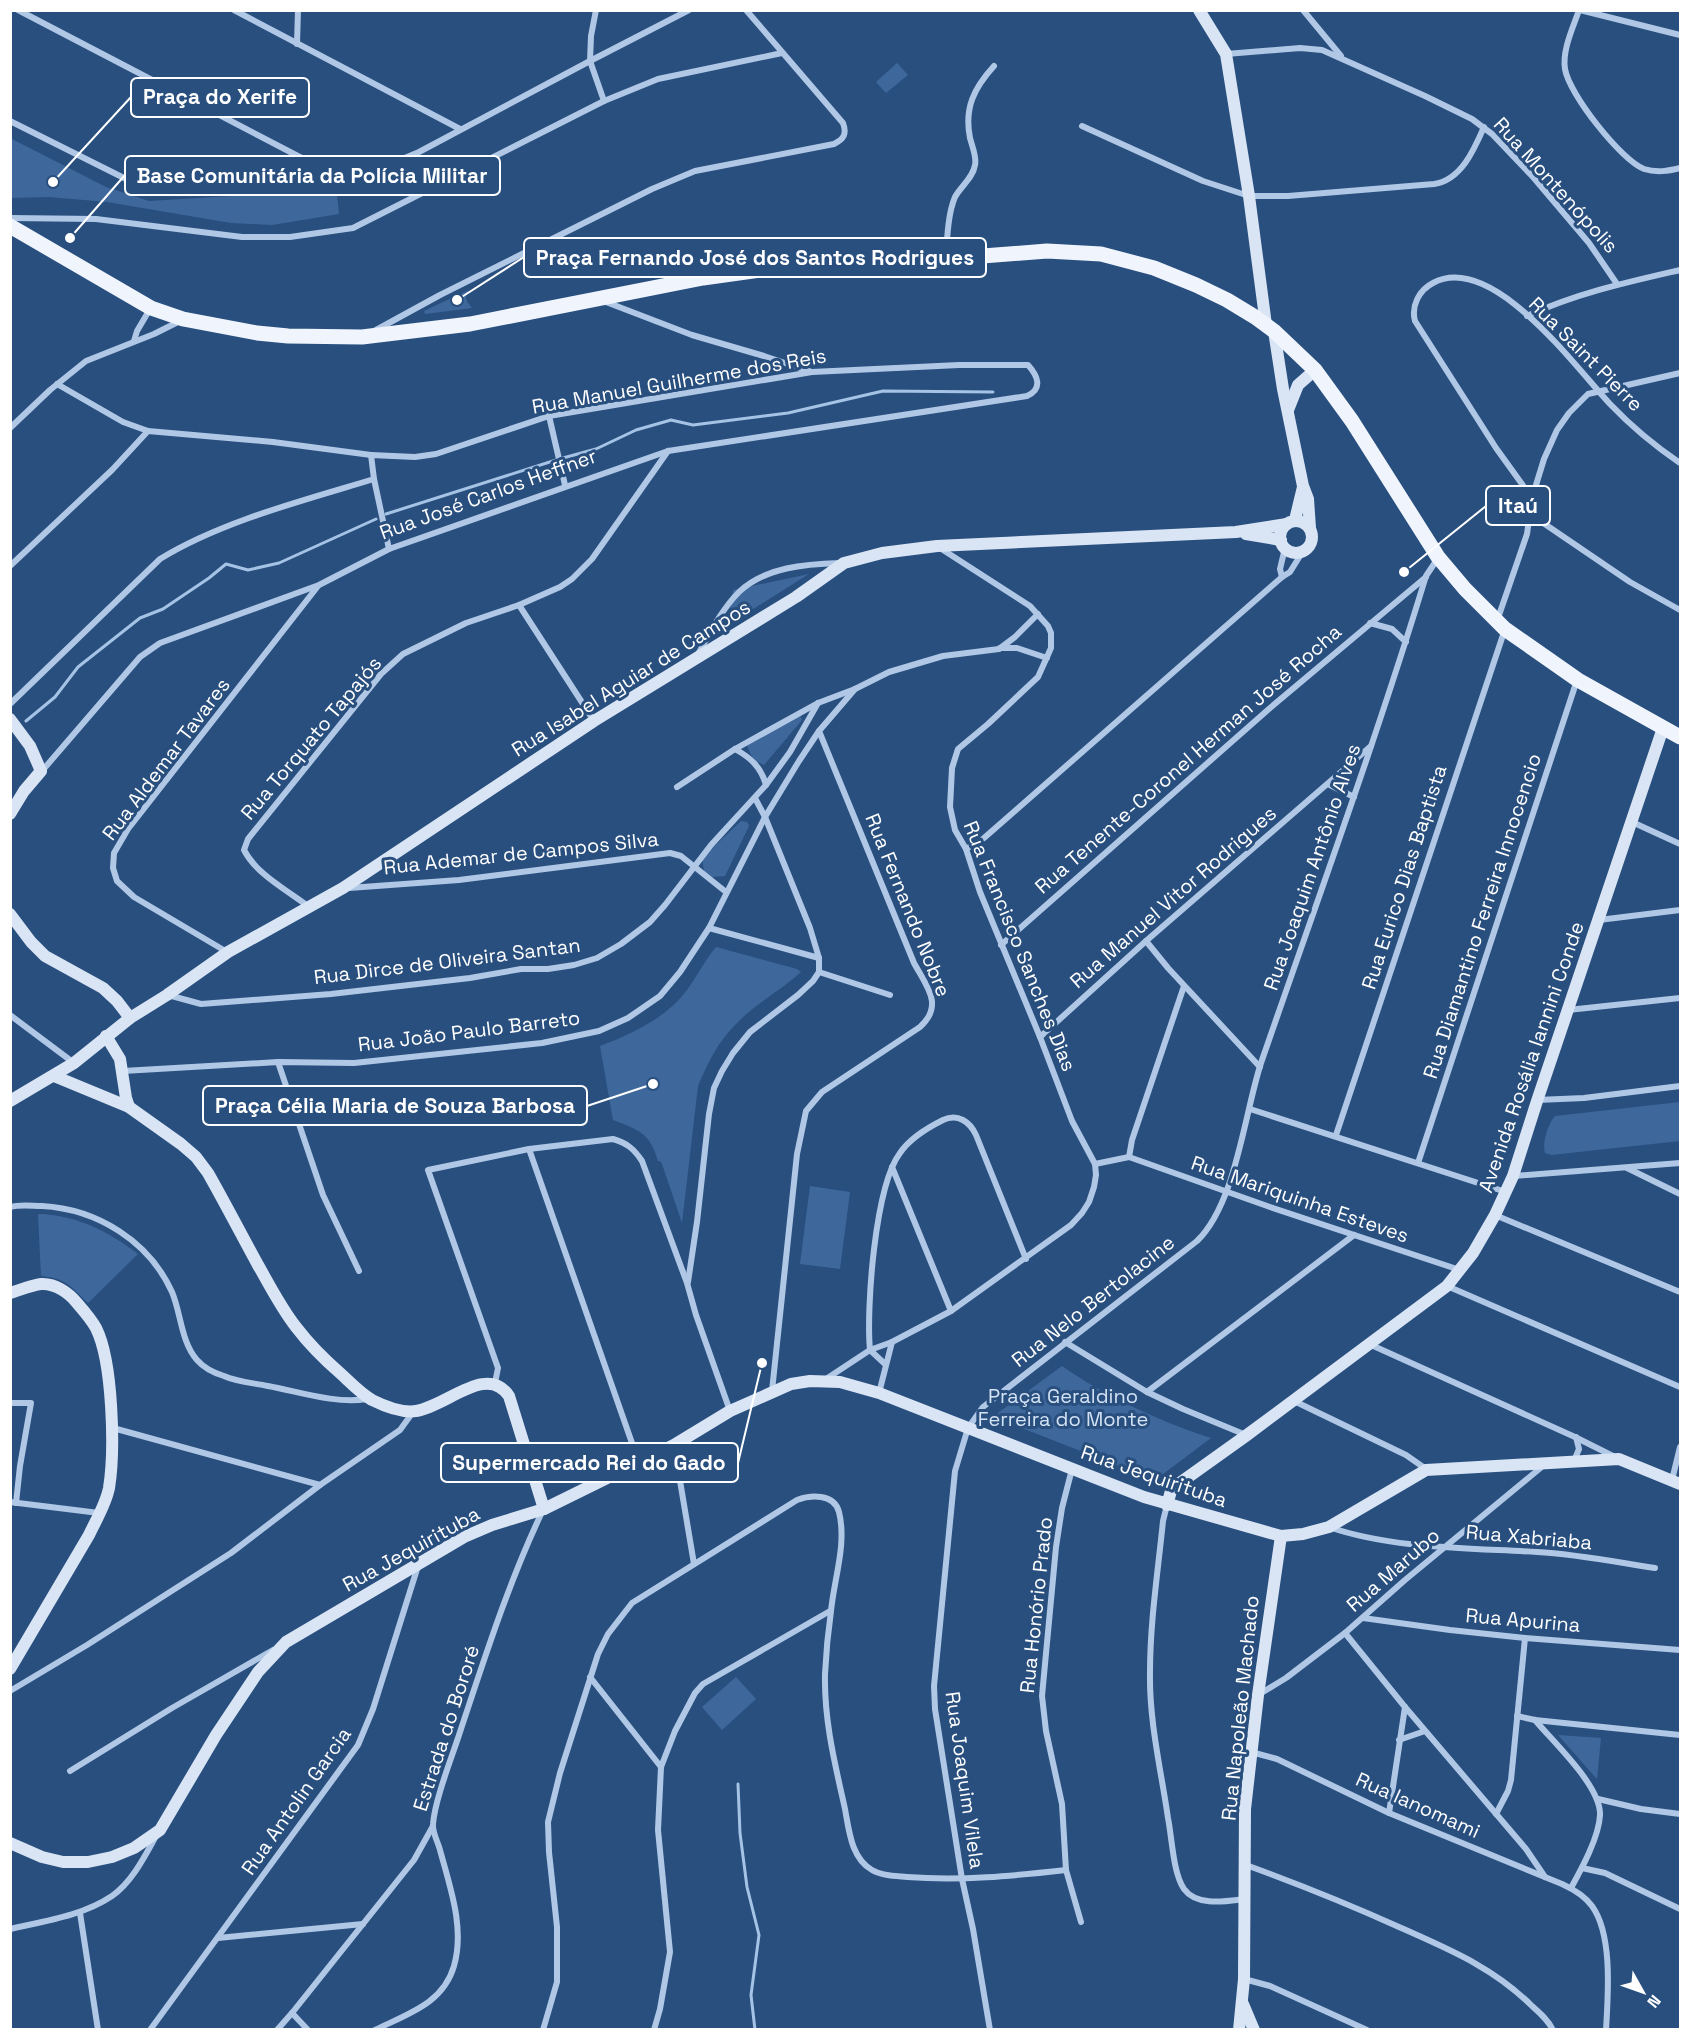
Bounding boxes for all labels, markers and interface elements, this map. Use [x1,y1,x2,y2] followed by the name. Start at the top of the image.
[131,78,309,117] callout: Praça do Xerife
[143,83,297,110] text: Praça do Xerife
[1488,112,1624,258] street label: Rua Montenópolis
[125,156,500,195] callout: Base Comunitária da Polícia Militar
[136,162,488,189] text: Base Comunitária da Polícia Militar
[524,238,986,277] callout: Praça Fernando José dos Santos Rodrigues
[536,244,974,271] text: Praça Fernando José dos Santos Rodrigues
[1523,291,1649,417] street label: Rua Saint Pierre
[530,342,828,420] street label: Rua Manuel Guilherme dos Reis
[376,443,600,545] street label: Rua José Carlos Heffner
[1486,486,1550,525] callout: Itaú
[1498,492,1538,519] text: Itaú
[507,594,755,762] street label: Rua Isabel Aguiar de Campos
[1029,619,1347,899] street label: Rua Tenente-Coronel Herman José Rocha
[235,651,387,825] street label: Rua Torquato Tapajós
[96,673,236,845] street label: Rua Aldemar Tavares
[1258,740,1366,994] street label: Rua Joaquim Antônio Alves
[1417,750,1547,1082] street label: Rua Diamantino Ferreira Innocencio
[1355,762,1453,992] street label: Rua Eurico Dias Baptista
[1064,800,1282,994] street label: Rua Manuel Vitor Rodrigues
[859,809,957,1001] street label: Rua Fernando Nobre
[958,817,1082,1075] street label: Rua Francisco Sanches Dias
[382,826,660,880] street label: Rua Ademar de Campos Silva
[1472,918,1590,1196] street label: Avenida Rosália Iannini Conde
[312,932,582,990] street label: Rua Dirce de Oliveira Santan
[356,1004,582,1058] street label: Rua João Paulo Barreto
[203,1086,587,1125] callout: Praça Célia Maria de Souza Barbosa
[215,1092,575,1119] text: Praça Célia Maria de Souza Barbosa
[1188,1150,1412,1248] street label: Rua Mariquinha Esteves
[1006,1229,1180,1373] street label: Rua Nelo Bertolacine
[978,1383,1148,1432] park label: Praça Geraldino Ferreira do Monte
[1077,1439,1231,1513] street label: Rua Jequirituba
[441,1443,738,1482] callout: Supermercado Rei do Gado
[452,1449,726,1476] text: Supermercado Rei do Gado
[338,1501,484,1597] street label: Rua Jequirituba
[1014,1516,1058,1694] street label: Rua Honório Prado
[1465,1519,1593,1555] street label: Rua Xabriaba
[1341,1522,1445,1618] street label: Rua Marubo
[1215,1594,1265,1822] street label: Rua Napoleão Machado
[1465,1602,1581,1638] street label: Rua Apurina
[407,1642,485,1814] street label: Estrada do Bororé
[940,1690,990,1870] street label: Rua Joaquim Vilela
[235,1722,357,1880] street label: Rua Antolin Garcia
[1352,1766,1484,1844] street label: Rua Ianomami
[1613,1962,1673,2022] north arrow
[1643,1990,1666,2012] text: N

